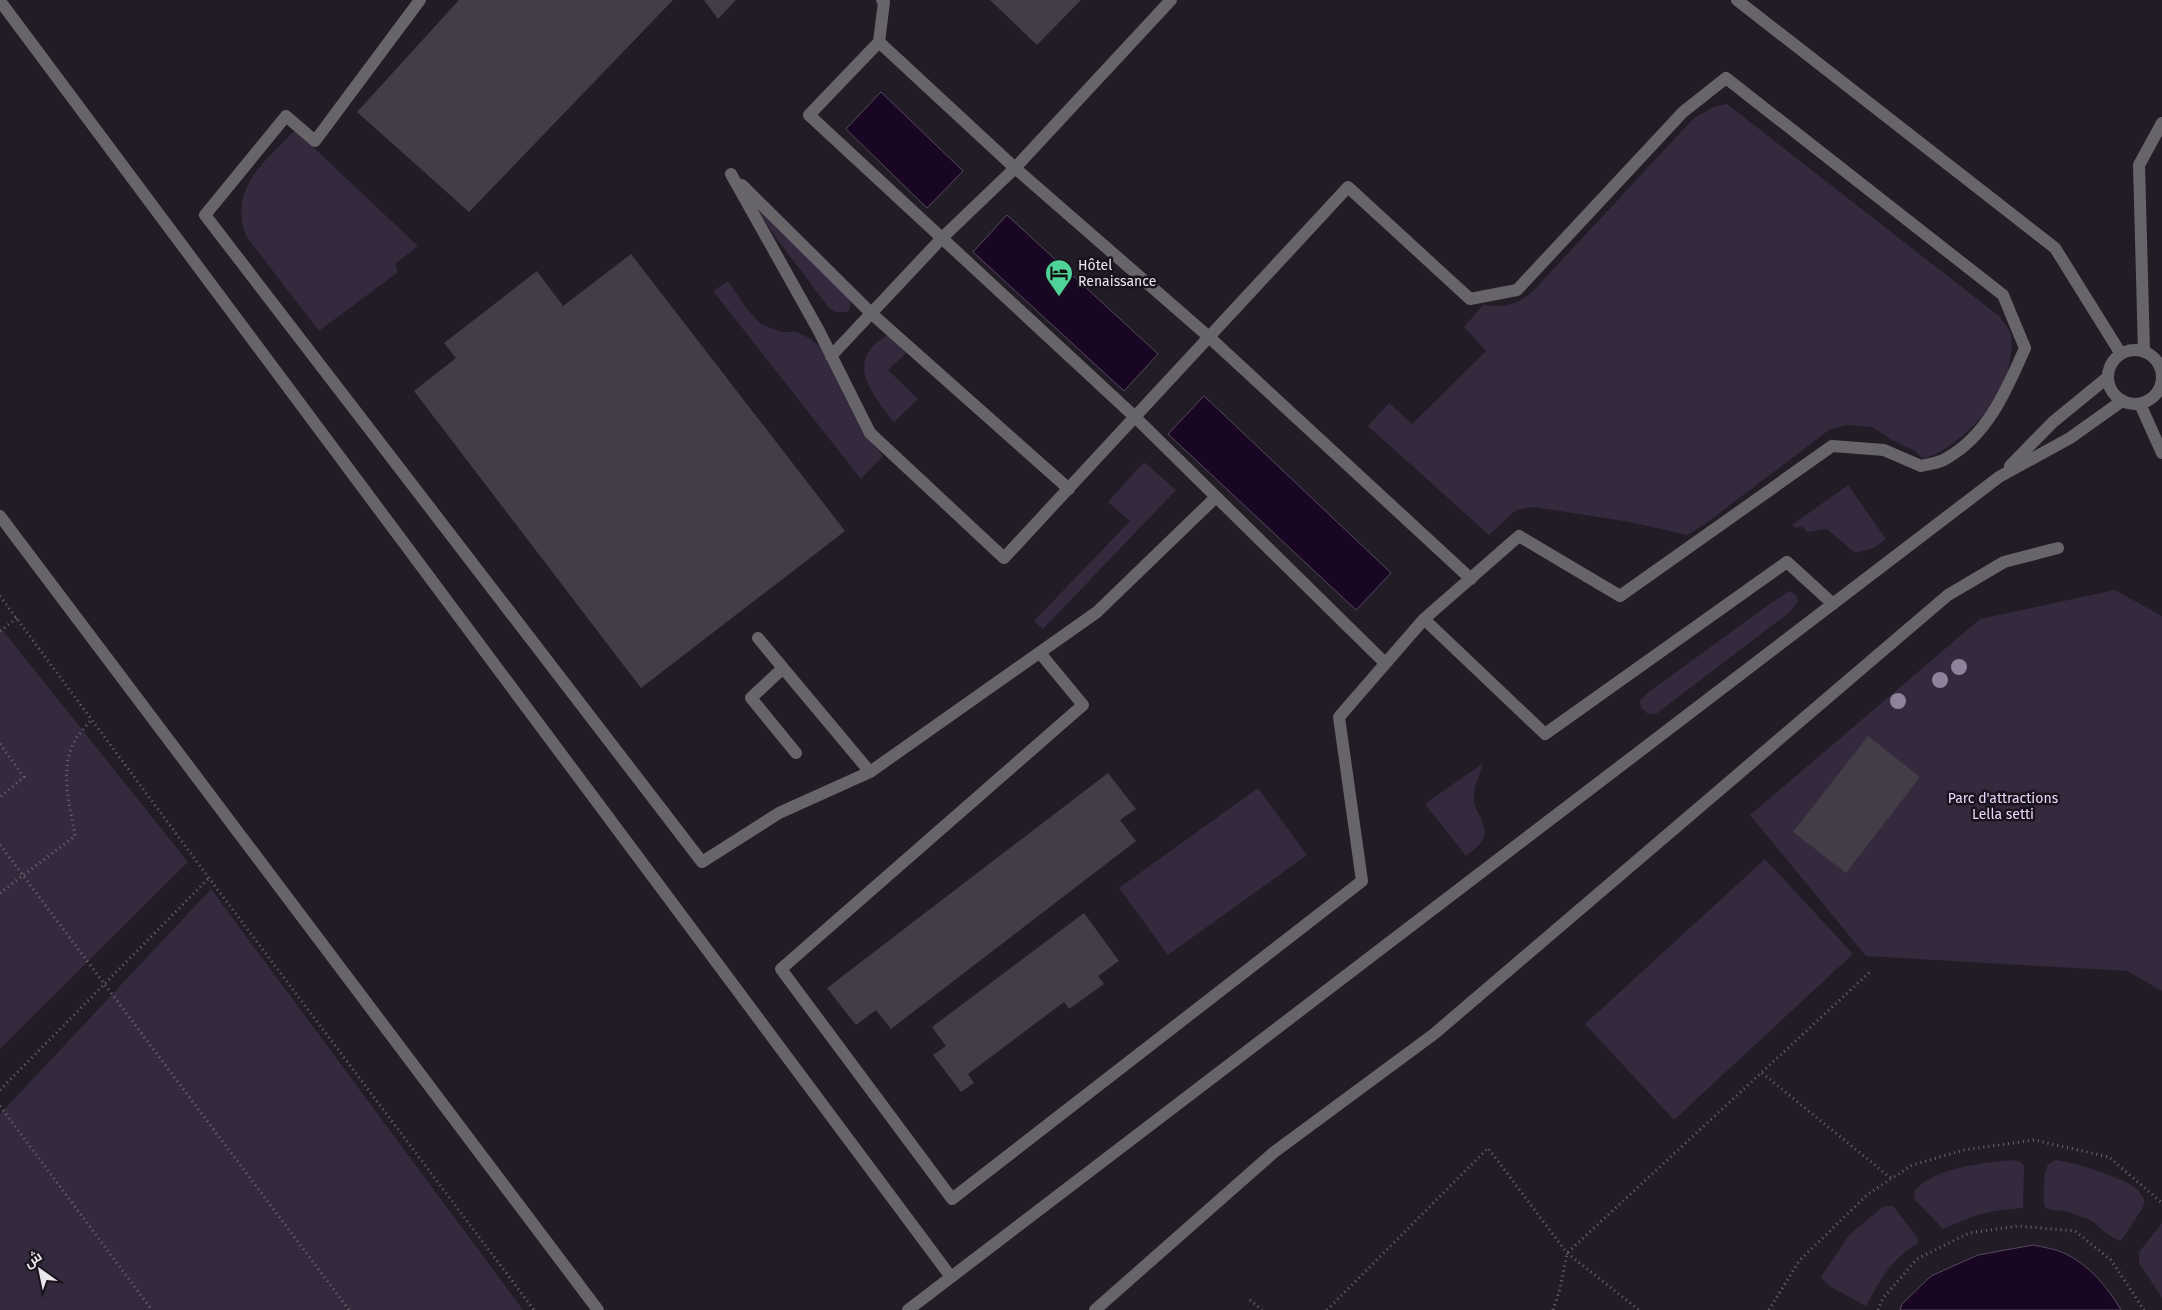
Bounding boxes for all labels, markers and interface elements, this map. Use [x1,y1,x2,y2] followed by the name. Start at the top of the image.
[1078,257,1156,290] place label: Hôtel Renaissance
[1044,258,1074,297] hotel icon: Hôtel Renaissance
[1948,790,2059,823] park label: Parc d'attractions Lella setti
[15,1245,65,1295] north arrow
[21,1247,45,1272] text: ش

